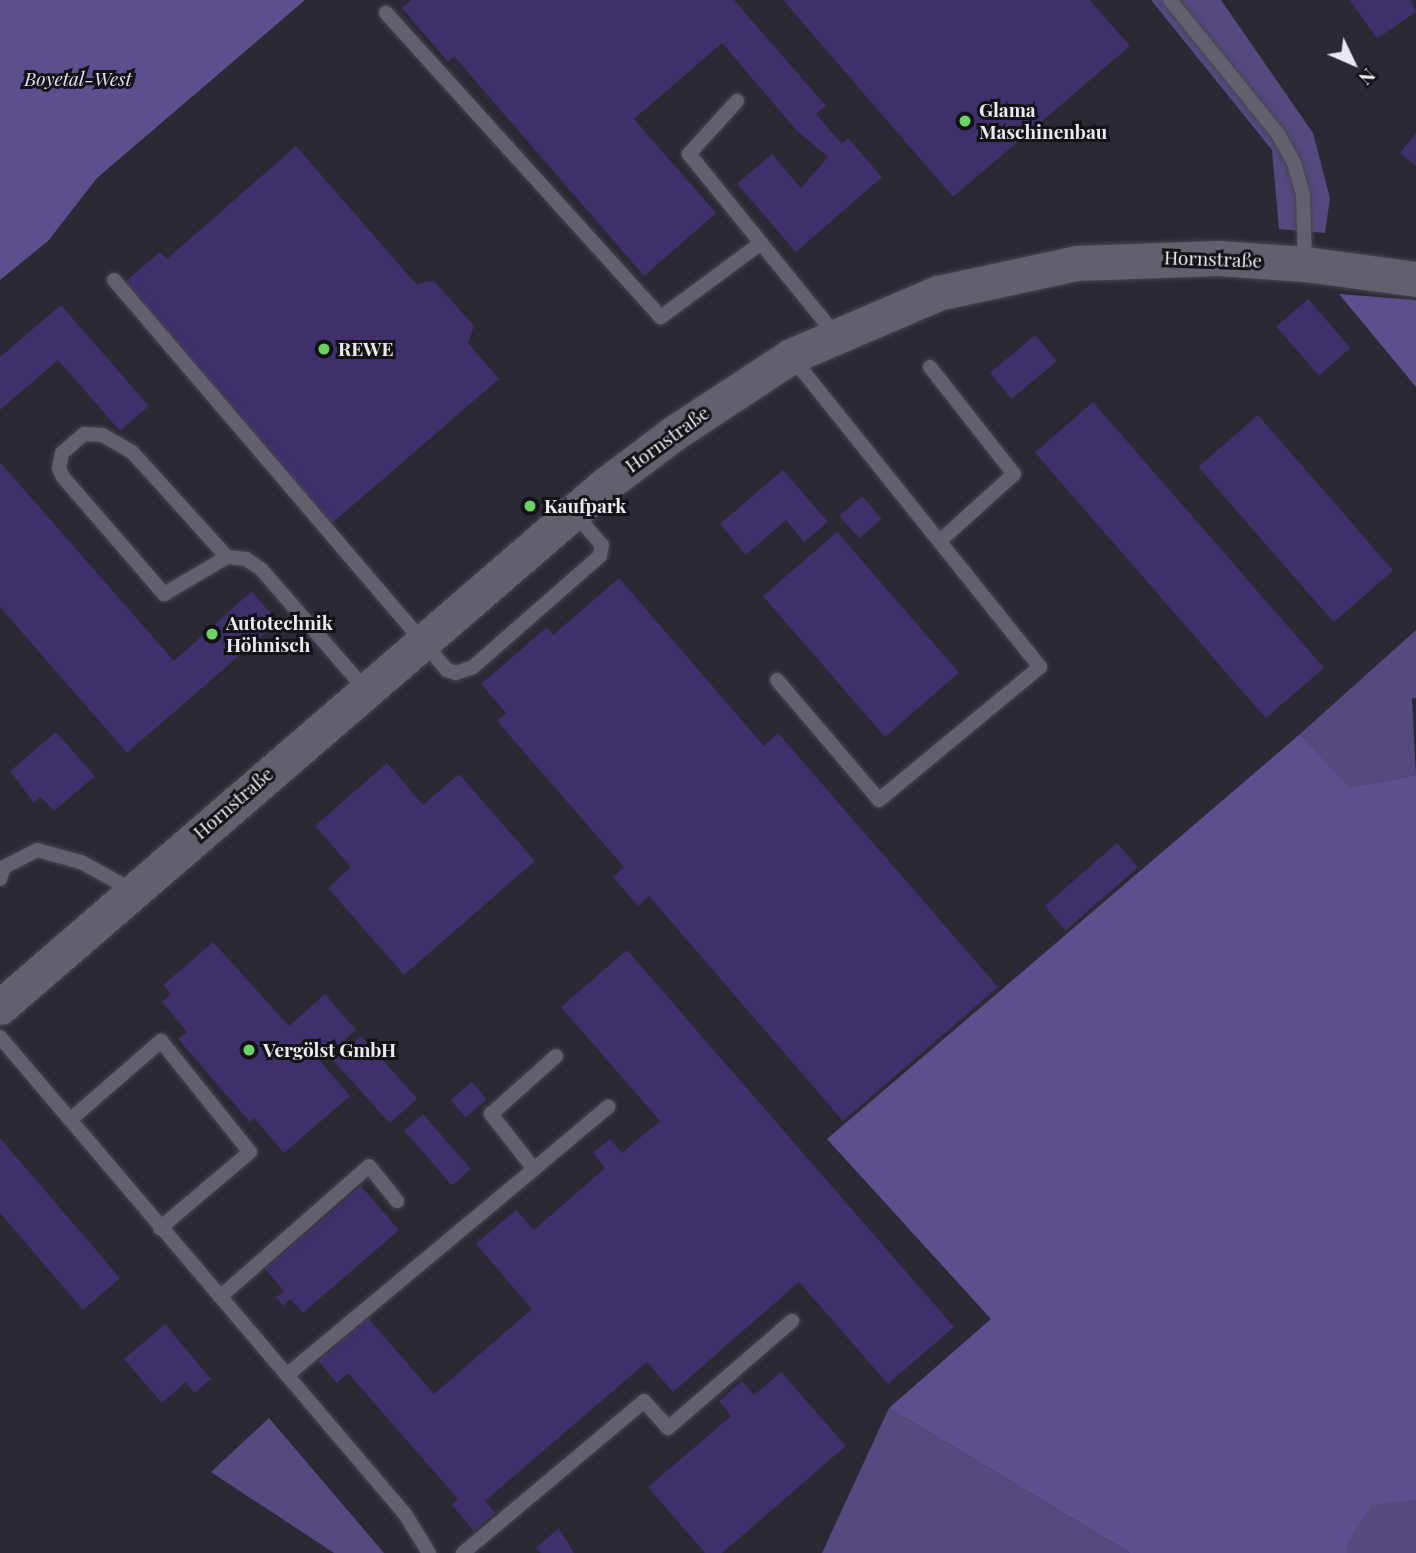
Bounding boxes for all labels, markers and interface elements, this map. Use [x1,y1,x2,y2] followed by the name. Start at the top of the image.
[1318,28,1388,98] north arrow
[1354,64,1382,92] text: N
[24,68,132,90] park label: Boyetal-West
[979,99,1107,143] place label: Glama Maschinenbau
[957,113,973,129] marker: Glama Maschinenbau
[1164,246,1262,272] street label: Hornstraße
[338,338,393,360] place label: REWE
[316,341,332,357] marker: REWE
[621,401,713,477] street label: Hornstraße
[544,495,626,517] place label: Kaufpark
[522,498,538,514] marker: Kaufpark
[226,612,333,656] place label: Autotechnik Höhnisch
[204,626,220,642] marker: Autotechnik Höhnisch
[189,762,277,844] street label: Hornstraße
[263,1039,396,1061] place label: Vergölst GmbH
[241,1042,257,1058] marker: Vergölst GmbH

